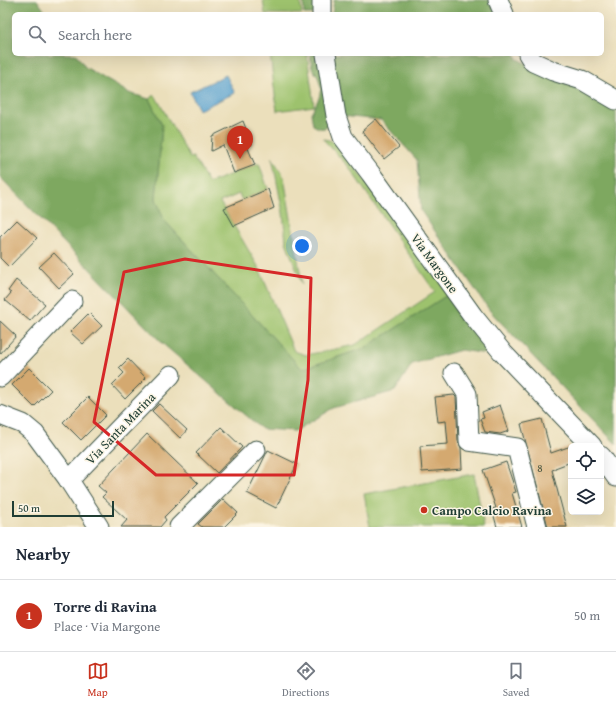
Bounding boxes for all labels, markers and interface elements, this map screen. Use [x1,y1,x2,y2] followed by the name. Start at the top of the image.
[12,12,604,56] search box
[26,23,48,45] icon: search
[58,24,132,45] text: Search here
[227,126,253,159] pin: 1
[406,229,463,297] street label: Via Margone
[292,236,312,256] your location
[81,387,160,469] street label: Via Santa Marina
[568,443,604,515] map controls
[568,443,604,479] button: locate
[537,460,543,476] house number: 8
[568,479,604,515] button: layers
[12,499,114,518] scale bar
[18,500,40,516] text: 50 m
[432,501,552,520] place label: Campo Calcio Ravina
[419,505,429,515] marker: Campo Calcio Ravina
[16,541,70,566] text: Nearby
[54,596,157,617] text: Torre di Ravina
[26,606,32,625] text: 1
[574,606,600,625] text: 50 m
[54,617,160,636] text: Place · Via Margone
[87,660,109,700] tab: Map
[282,660,329,700] tab: Directions
[503,660,529,700] tab: Saved

